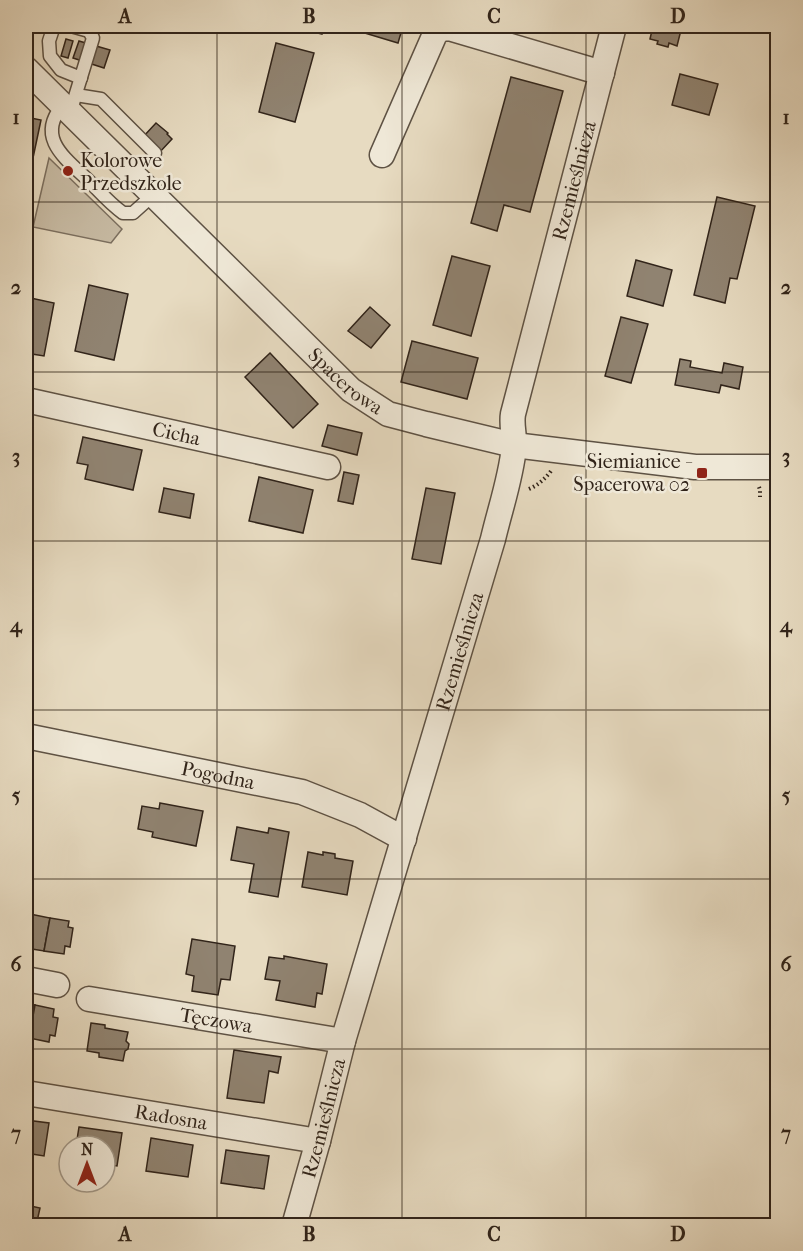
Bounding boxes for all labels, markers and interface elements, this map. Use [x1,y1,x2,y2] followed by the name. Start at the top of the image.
[117,5,133,28] text: A
[302,5,316,28] text: B
[487,5,501,28] text: C
[670,5,686,28] text: D
[12,106,20,129] text: 1
[782,106,790,129] text: 1
[548,118,601,243] street label: Rzemieślnicza
[80,149,182,195] place label: Kolorowe Przedszkole
[61,164,75,178] marker: Kolorowe Przedszkole
[11,276,21,299] text: 2
[781,276,791,299] text: 2
[303,343,388,420] street label: Spacerowa
[150,417,203,450] street label: Cicha
[12,445,20,468] text: 3
[782,445,790,468] text: 3
[573,450,693,496] place label: Siemianice - Spacerowa 02
[695,466,709,480] marker: Siemianice - Spacerowa 02
[431,589,489,714] street label: Rzemieślnicza
[9,614,23,638] text: 4
[779,614,793,638] text: 4
[179,757,257,794] street label: Pogodna
[12,784,21,807] text: 5
[782,784,791,807] text: 5
[11,953,23,976] text: 6
[781,953,793,976] text: 6
[178,1003,255,1038] street label: Tęczowa
[297,1055,350,1181] street label: Rzemieślnicza
[133,1100,210,1135] street label: Radosna
[10,1122,21,1145] text: 7
[780,1122,791,1145] text: 7
[57,1134,117,1194] north arrow
[81,1140,94,1159] text: N
[117,1223,133,1246] text: A
[302,1223,316,1246] text: B
[487,1223,501,1246] text: C
[670,1223,686,1246] text: D

